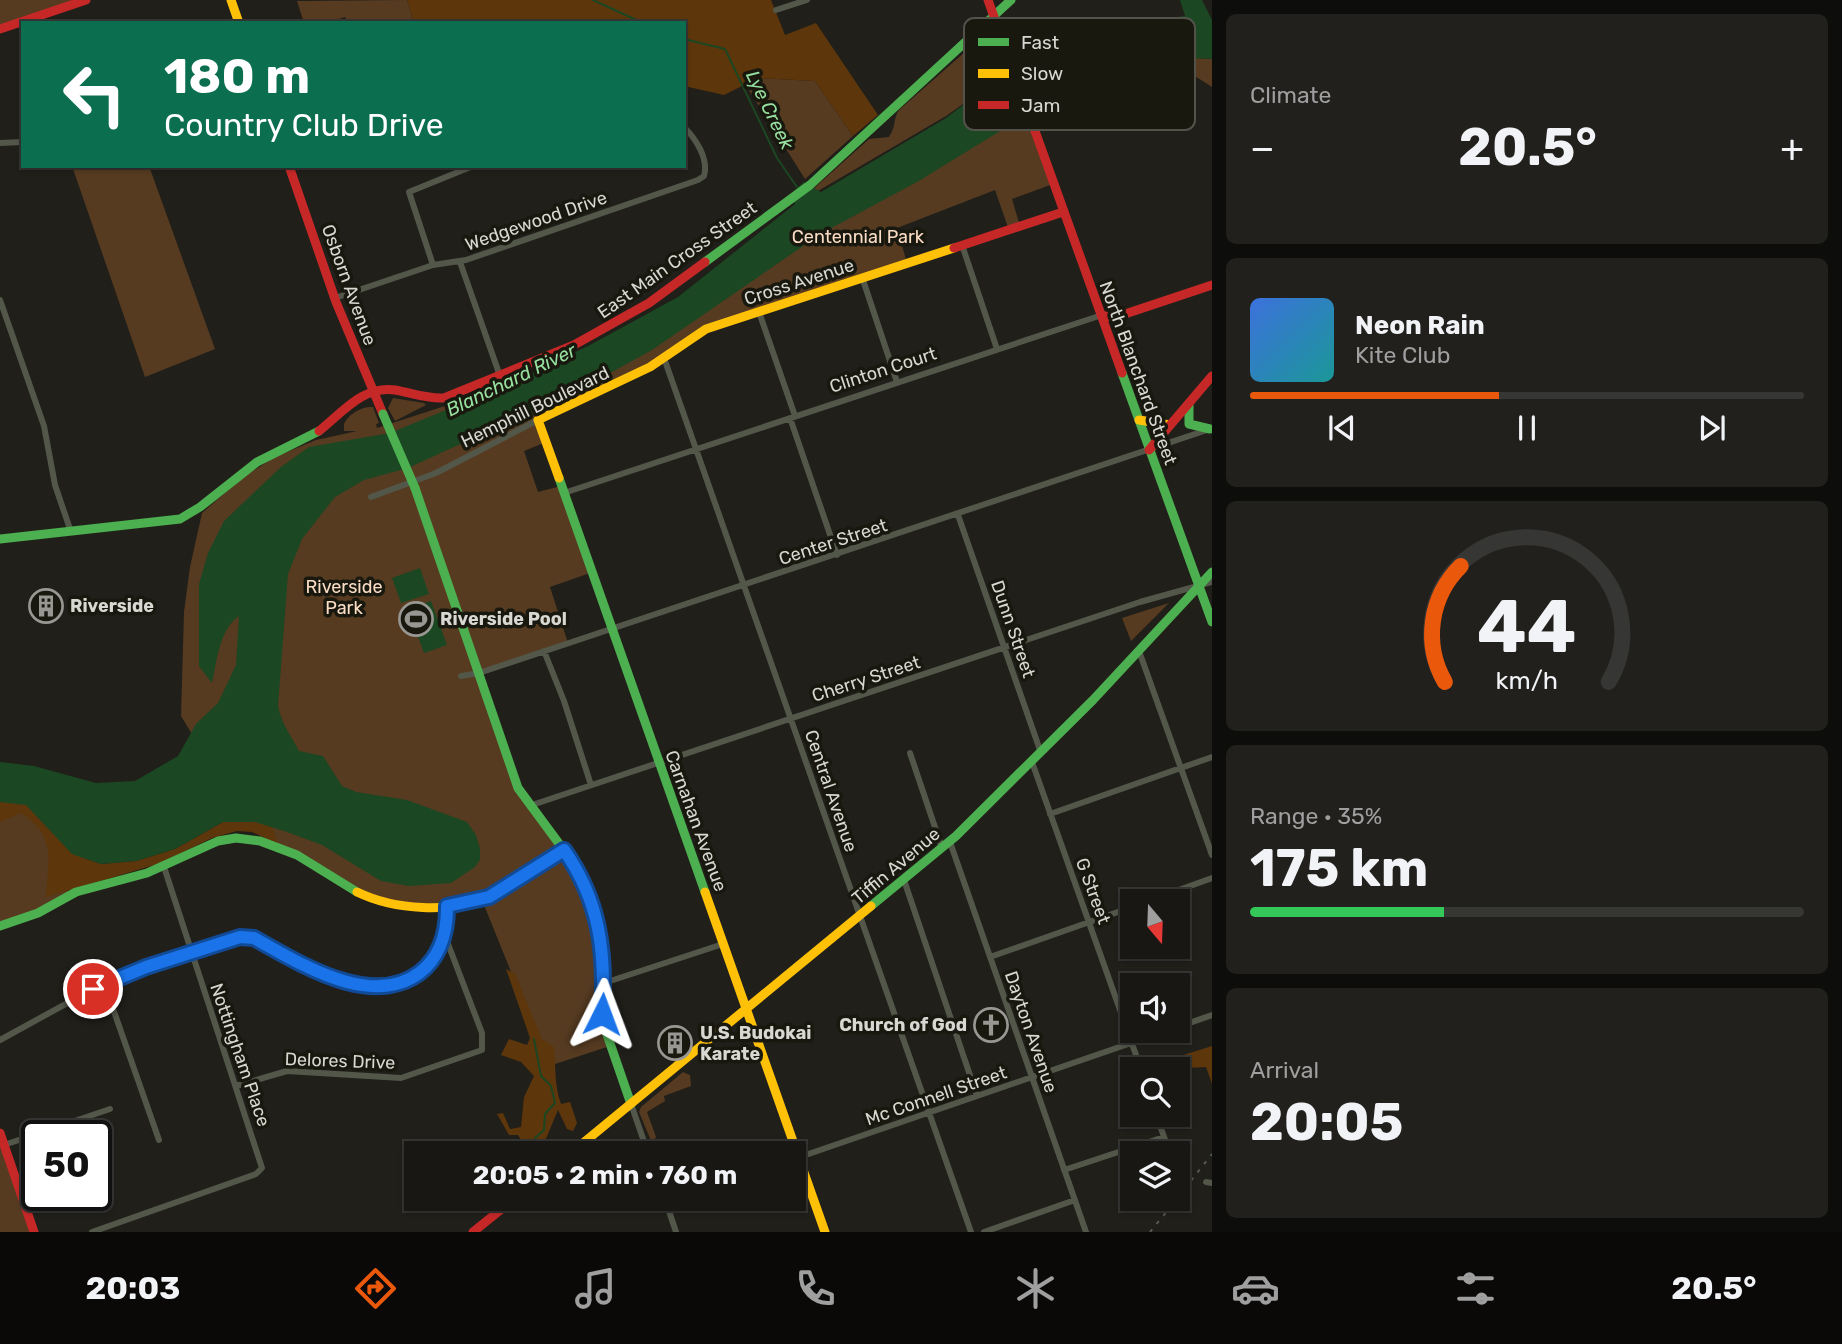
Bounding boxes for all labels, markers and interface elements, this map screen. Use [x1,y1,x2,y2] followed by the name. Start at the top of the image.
[964,18,1195,130] legend
[1021,31,1060,54] text: Fast
[164,47,310,105] text: 180 m
[49,49,140,140] icon: left
[1021,62,1063,85] text: Slow
[741,67,799,153] water label: Lye Creek
[1250,81,1331,109] text: Climate
[1021,94,1060,117] text: Jam
[164,106,444,144] text: Country Club Drive
[1458,116,1597,178] text: 20.5°
[1250,125,1275,171] text: −
[1780,125,1804,171] text: +
[462,186,610,256] street label: Wedgewood Drive
[593,197,761,323] street label: East Main Cross Street
[317,222,381,348] street label: Osborn Avenue
[792,226,925,248] park label: Centennial Park
[741,254,857,310] street label: Cross Avenue
[1094,278,1182,468] street label: North Blanchard Street
[1355,310,1485,341] text: Neon Rain
[442,338,580,421] water label: Blanchard River
[1355,341,1450,369] text: Kite Club
[827,342,939,398] street label: Clinton Court
[457,362,613,452] street label: Hemphill Boulevard
[1323,409,1361,447] icon: previous
[1508,409,1546,447] icon: pause
[1693,409,1731,447] icon: next
[776,514,890,570] street label: Center Street
[305,576,383,619] park label: Riverside Park
[986,577,1040,681] street label: Dunn Street
[1477,584,1577,670] text: 44
[27,587,65,625] building icon: Riverside
[70,595,154,617] place label: Riverside
[397,600,435,638] sports icon: Riverside Pool
[440,608,567,630] place label: Riverside Pool
[809,651,923,707] street label: Cherry Street
[1496,666,1558,695] text: km/h
[800,727,862,855] street label: Central Avenue
[660,748,732,894] street label: Carnahan Avenue
[1250,802,1382,830] text: Range · 35%
[848,823,944,909] street label: Tiffin Avenue
[1250,837,1428,899] text: 175 km
[1071,855,1115,927] street label: G Street
[1120,889,1190,959] north arrow
[1120,889,1190,1211] map controls
[63,959,123,1019] pin
[1000,968,1062,1096] street label: Dayton Avenue
[74,970,112,1008] icon: arrive
[1120,973,1190,1043] button: sound
[565,977,639,1051] position arrow
[205,980,275,1130] street label: Nottingham Place
[972,1006,1010,1044] church icon: Church of God
[839,1014,967,1036] place label: Church of God
[700,1022,811,1065] place label: U.S. Budokai Karate
[656,1024,694,1062] building icon: U.S. Budokai Karate
[284,1048,396,1074] street label: Delores Drive
[1250,1056,1319,1084] text: Arrival
[1120,1057,1190,1127] button: search
[862,1061,1010,1131] street label: Mc Connell Street
[1250,1091,1403,1153] text: 20:05
[21,1120,112,1211] speed limit sign: 50
[1120,1141,1190,1211] button: layers
[473,1160,737,1191] text: 20:05 · 2 min · 760 m
[351,1264,400,1313] icon: directions
[571,1264,620,1313] icon: music
[791,1264,840,1313] icon: phone
[1011,1264,1060,1313] icon: climate
[1231,1264,1280,1313] icon: car
[1451,1264,1500,1313] icon: filters
[85,1269,180,1307] text: 20:03
[1671,1269,1756,1307] text: 20.5°

